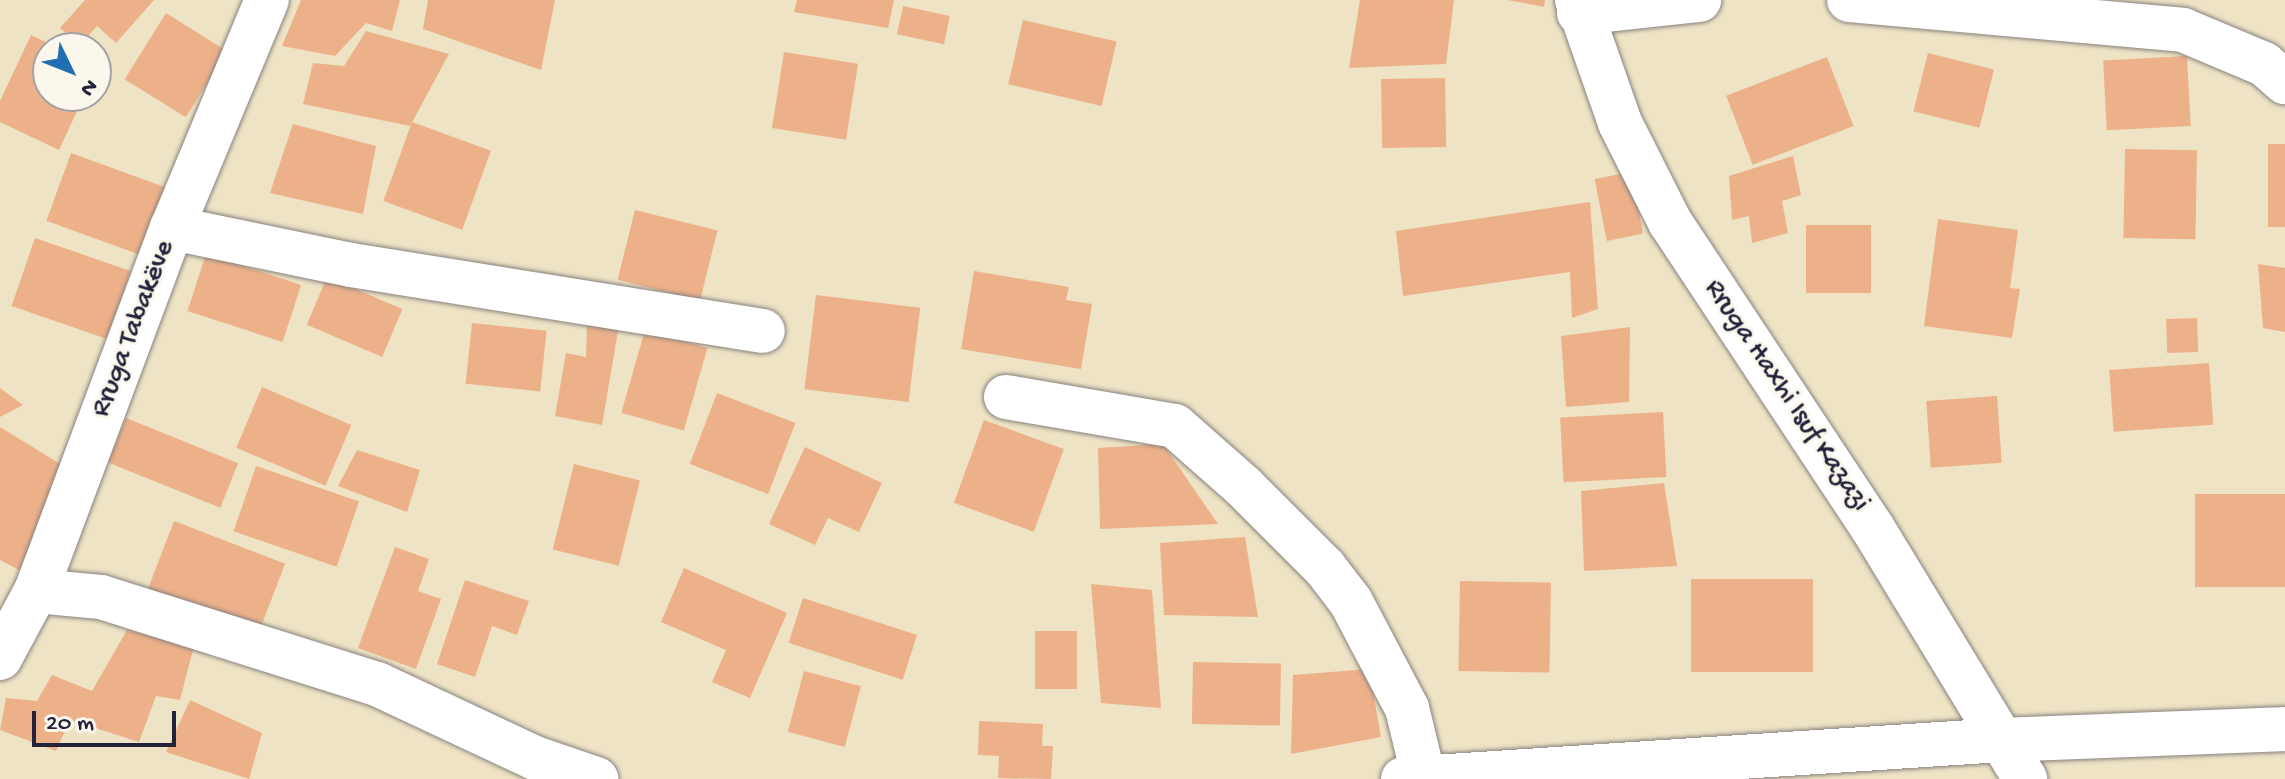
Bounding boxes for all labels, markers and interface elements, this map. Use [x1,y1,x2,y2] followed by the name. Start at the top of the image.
[32,32,112,112] north arrow
[74,73,102,101] text: N
[85,236,183,422] street label: Rruga Tabakëve
[1696,274,1876,518] street label: Rruga Haxhi Isuf Kazazi
[36,695,180,745] scale bar
[46,710,94,739] text: 20 m

